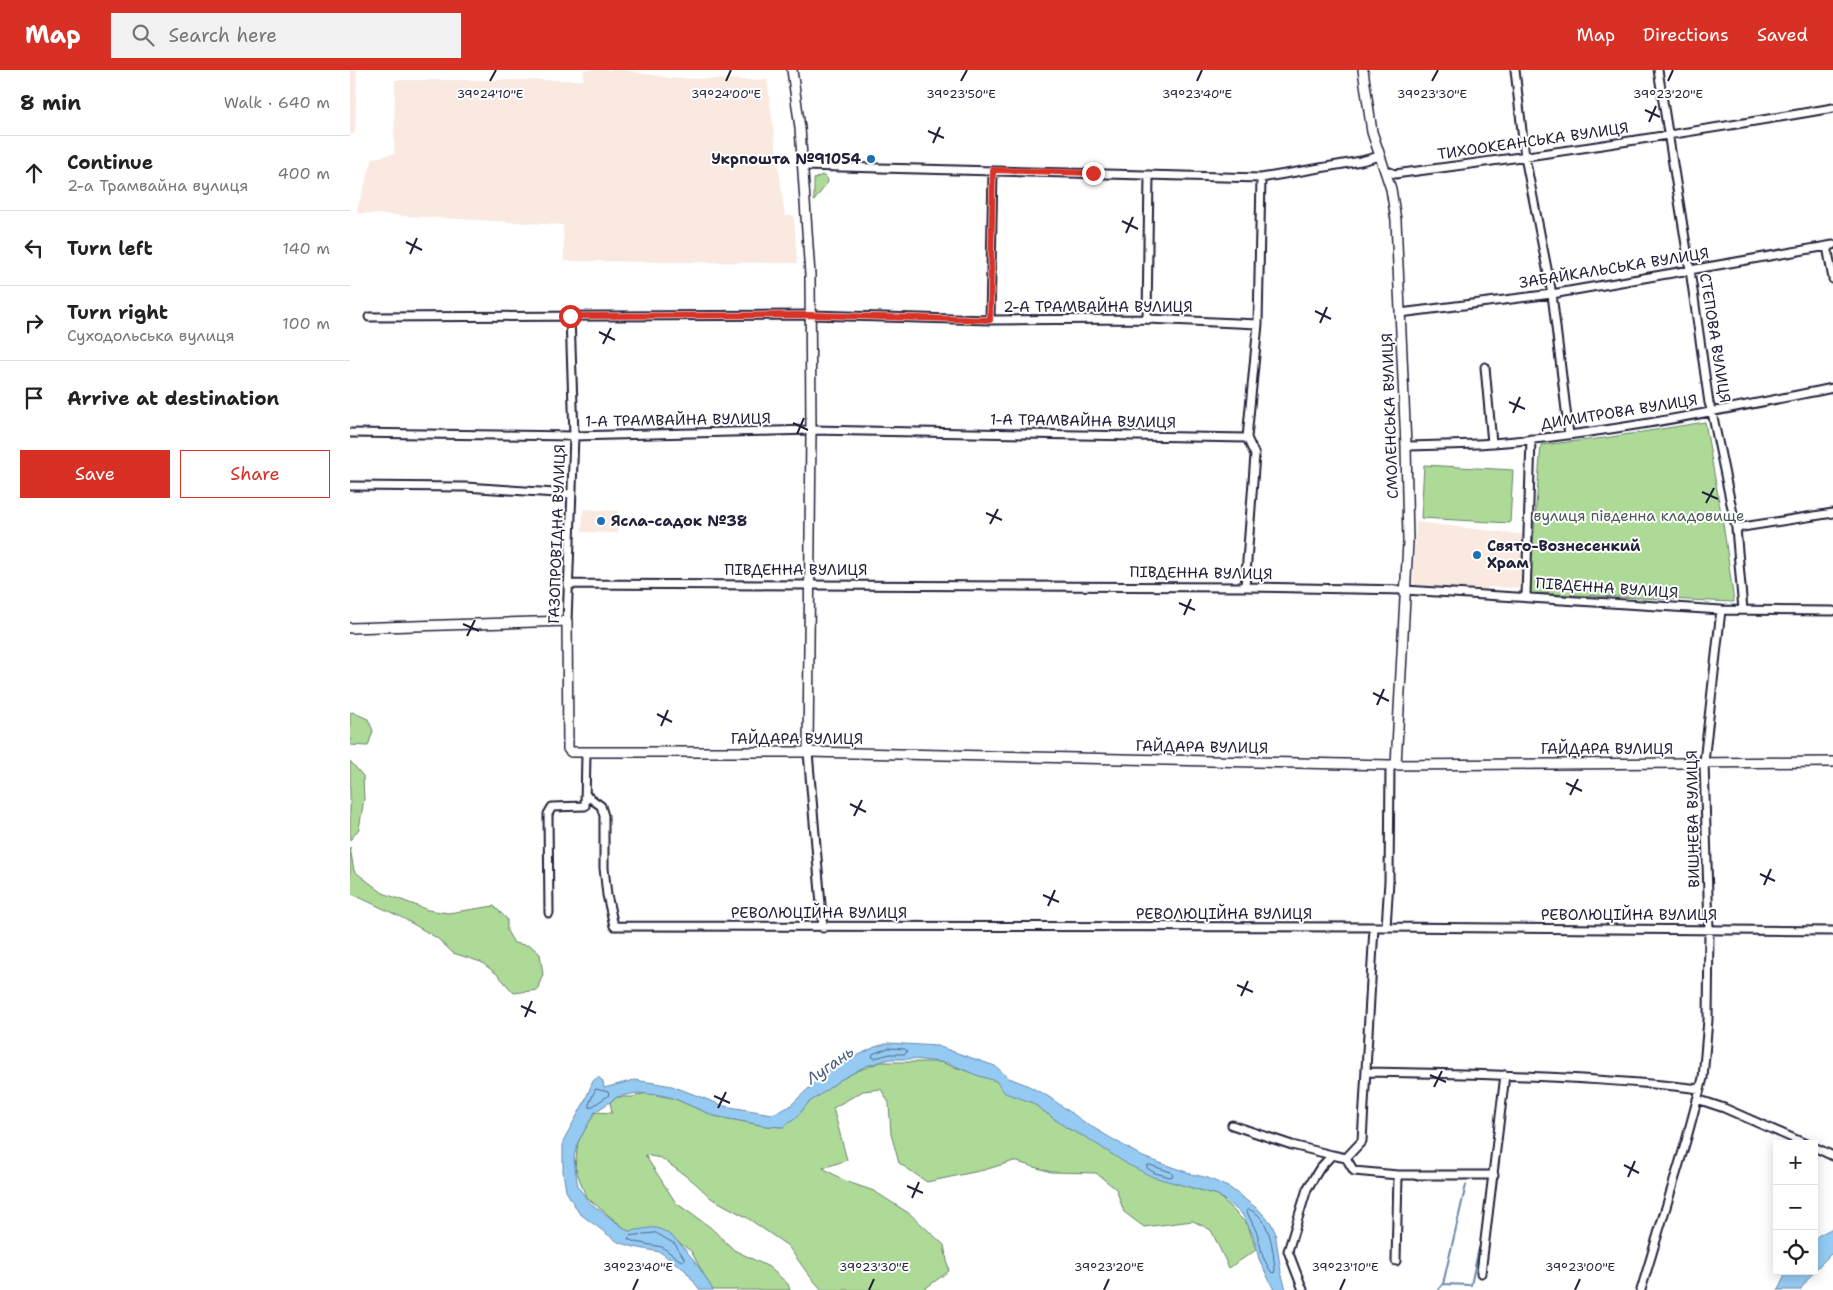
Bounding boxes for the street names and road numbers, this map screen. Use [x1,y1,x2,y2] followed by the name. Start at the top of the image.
[1436,118,1630,164] street label: ТИХООКЕАНСЬКА ВУЛИЦЯ
[1517,242,1710,293] street label: ЗАБАЙКАЛЬСЬКА ВУЛИЦЯ
[1695,272,1735,404] street label: СТЕПОВА ВУЛИЦЯ
[1003,296,1193,317] street label: 2-А ТРАМВАЙНА ВУЛИЦЯ
[1377,333,1403,499] street label: СМОЛЕНСЬКА ВУЛИЦЯ
[1539,390,1699,434] street label: ДИМИТРОВА ВУЛИЦЯ
[585,407,771,432] street label: 1-А ТРАМВАЙНА ВУЛИЦЯ
[990,408,1176,433] street label: 1-А ТРАМВАЙНА ВУЛИЦЯ
[544,444,570,624] street label: ГАЗОПРОВІДНА ВУЛИЦЯ
[725,560,867,580] street label: ПІВДЕННА ВУЛИЦЯ
[1129,562,1273,584] street label: ПІВДЕННА ВУЛИЦЯ
[1535,573,1679,603] street label: ПІВДЕННА ВУЛИЦЯ
[731,728,863,749] street label: ГАЙДАРА ВУЛИЦЯ
[1136,735,1269,758] street label: ГАЙДАРА ВУЛИЦЯ
[1541,738,1673,759] street label: ГАЙДАРА ВУЛИЦЯ
[1682,750,1704,888] street label: ВИШНЕВА ВУЛИЦЯ
[731,902,907,923] street label: РЕВОЛЮЦІЙНА ВУЛИЦЯ
[1136,903,1312,924] street label: РЕВОЛЮЦІЙНА ВУЛИЦЯ
[1541,904,1717,925] street label: РЕВОЛЮЦІЙНА ВУЛИЦЯ

